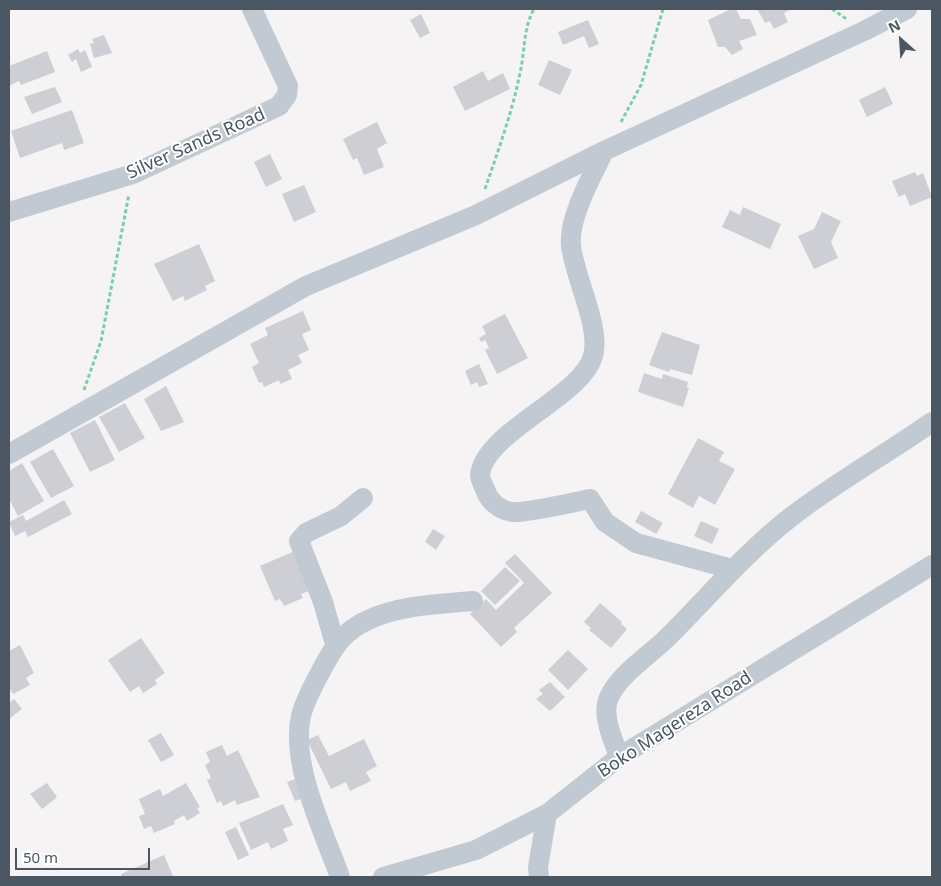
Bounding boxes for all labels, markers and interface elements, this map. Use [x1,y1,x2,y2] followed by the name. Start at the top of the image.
[876,15,926,65] north arrow
[885,15,903,37] text: N
[123,104,269,184] street label: Silver Sands Road
[594,667,756,783] street label: Boko Magereza Road
[18,838,152,870] scale bar
[23,847,58,867] text: 50 m

